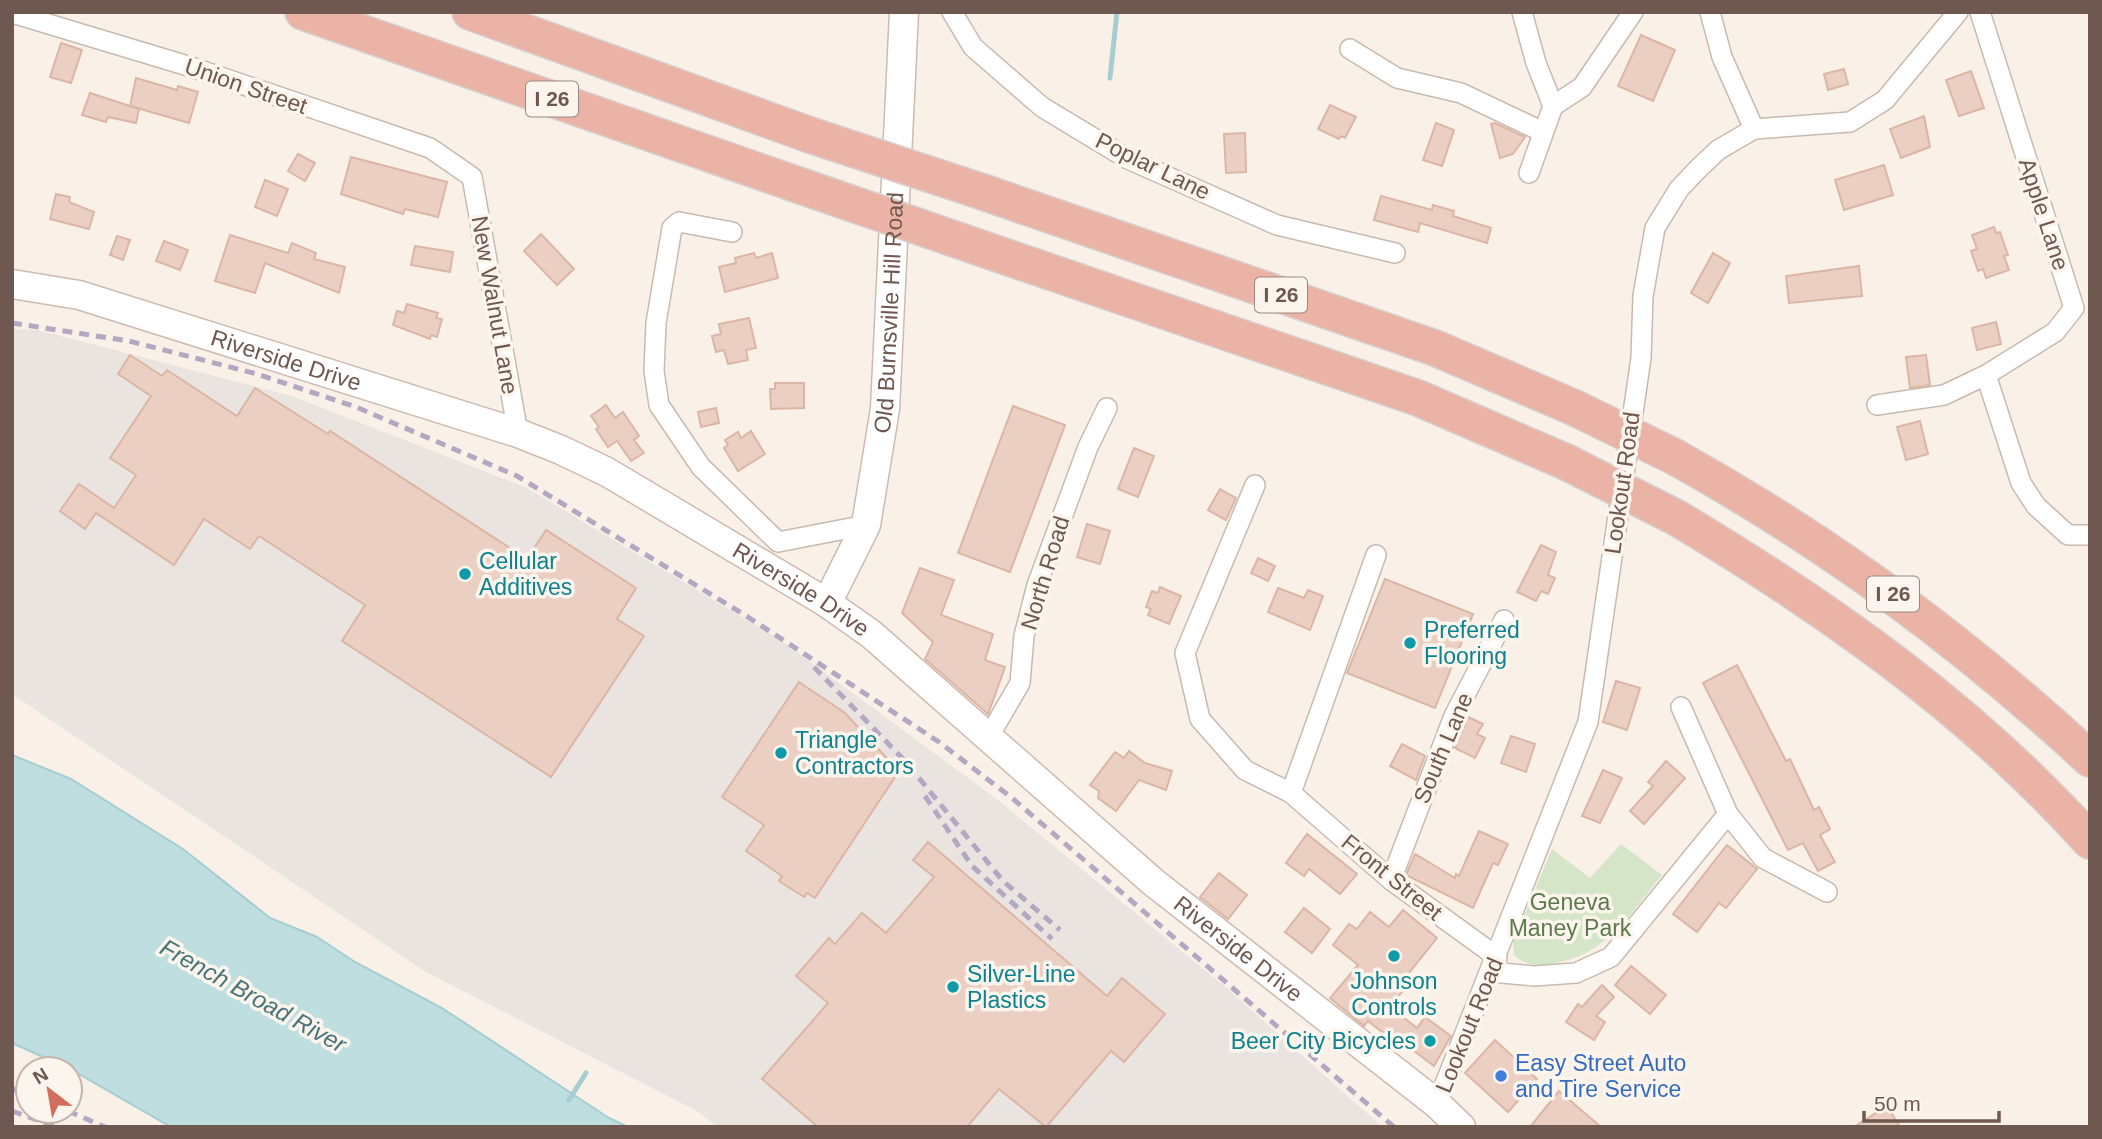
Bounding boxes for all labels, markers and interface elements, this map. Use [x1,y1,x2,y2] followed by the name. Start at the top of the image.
[181,53,311,119] street label: Union Street
[526,82,578,116] road number: I 26
[1092,127,1214,205] street label: Poplar Lane
[2014,155,2074,273] street label: Apple Lane
[868,191,908,435] street label: Old Burnsville Hill Road
[467,214,523,396] street label: New Walnut Lane
[1255,278,1307,312] road number: I 26
[208,324,364,396] street label: Riverside Drive
[1599,410,1645,556] street label: Lookout Road
[1015,513,1075,633] street label: North Road
[728,537,874,642] street label: Riverside Drive
[479,548,572,600] place label: Cellular Additives
[457,566,473,582] marker: Cellular Additives
[1867,576,1919,612] road number: I 26
[1424,617,1520,669] place label: Preferred Flooring
[1402,635,1418,651] marker: Preferred Flooring
[1408,689,1478,807] street label: South Lane
[795,727,914,779] place label: Triangle Contractors
[773,745,789,761] marker: Triangle Contractors
[1337,829,1448,926] street label: Front Street
[1509,889,1632,941] park label: Geneva Maney Park
[1169,890,1308,1007] street label: Riverside Drive
[156,933,352,1058] water label: French Broad River
[1386,948,1402,964] marker: Johnson Controls
[1430,954,1508,1096] street label: Lookout Road
[967,961,1076,1013] place label: Silver-Line Plastics
[1351,968,1437,1020] place label: Johnson Controls
[945,979,961,995] marker: Silver-Line Plastics
[1231,1028,1416,1054] place label: Beer City Bicycles
[1422,1033,1438,1049] marker: Beer City Bicycles
[1515,1050,1686,1102] place label: Easy Street Auto and Tire Service
[14,1055,84,1125] north arrow
[29,1063,52,1088] text: N
[1493,1068,1509,1084] marker: Easy Street Auto and Tire Service
[1864,1080,1999,1124] scale bar
[1874,1092,1921,1115] text: 50 m

